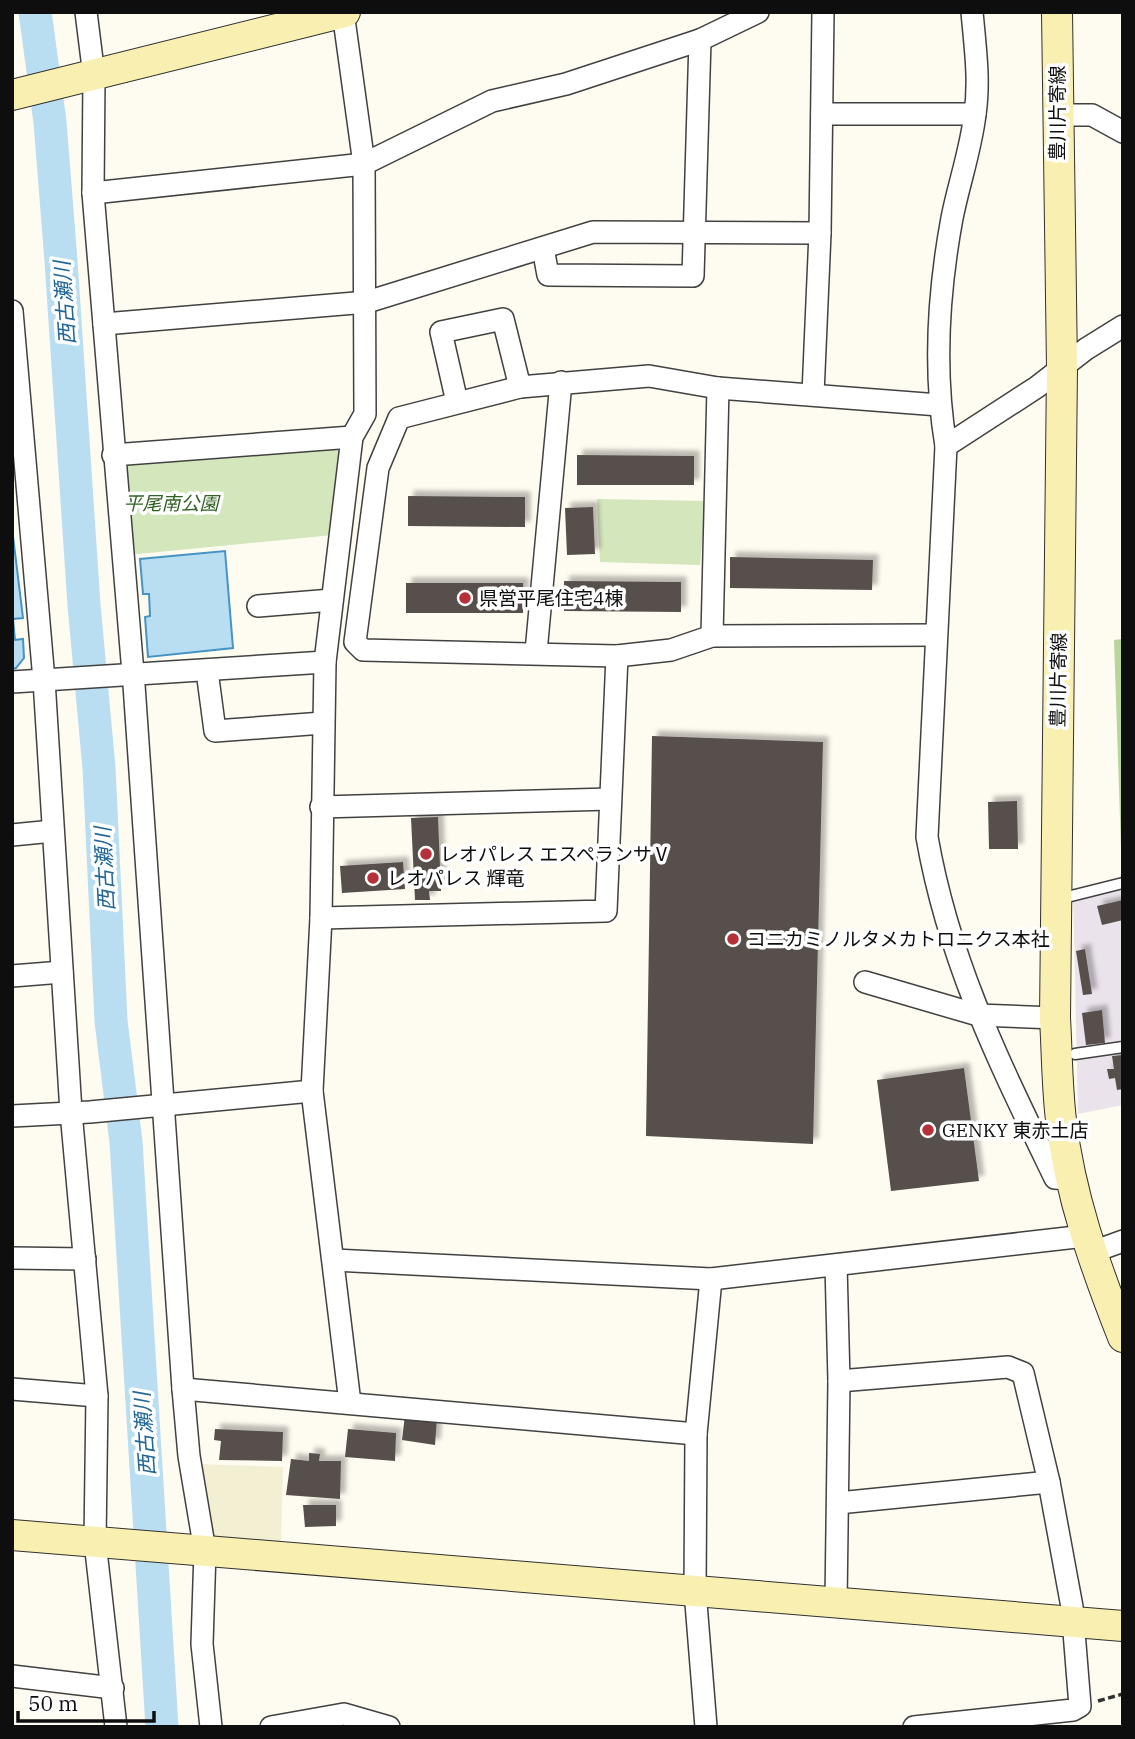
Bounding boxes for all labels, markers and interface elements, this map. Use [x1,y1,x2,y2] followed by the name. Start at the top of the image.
[1045,65,1069,161] street label: 豊川片寄線
[47,258,81,346] water label: 西古瀬川
[123,491,221,515] park label: 平尾南公園
[479,586,623,610] place label: 県営平尾住宅4棟
[457,590,473,606] marker: 県営平尾住宅4棟
[1045,632,1071,728] street label: 豊川片寄線
[88,824,120,912] water label: 西古瀬川
[440,842,671,866] place label: レオパレス エスペランサⅤ
[418,846,434,862] marker: レオパレス エスペランサⅤ
[387,866,524,890] place label: レオパレス 輝竜
[365,870,381,886] marker: レオパレス 輝竜
[747,927,1050,951] place label: コニカミノルタメカトロニクス本社
[725,931,741,947] marker: コニカミノルタメカトロニクス本社
[942,1118,1089,1142] place label: GENKY 東赤土店
[920,1122,936,1138] marker: GENKY 東赤土店
[127,1389,161,1477] water label: 西古瀬川
[18,1680,154,1724] scale bar
[28,1689,78,1717] text: 50 m

